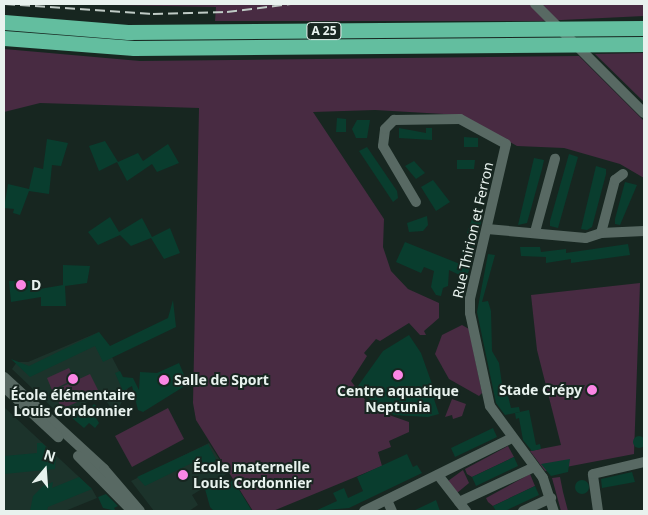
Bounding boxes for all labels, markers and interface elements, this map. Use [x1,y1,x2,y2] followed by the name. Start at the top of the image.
[305,22,343,40] road number: A 25
[449,160,497,300] street label: Rue Thirion et Ferron
[31,277,41,293] place label: D
[15,279,27,291] marker: D
[392,369,404,381] marker: Centre aquatique Neptunia
[174,372,269,388] place label: Salle de Sport
[67,373,79,385] marker: École élémentaire Louis Cordonnier
[158,374,170,386] marker: Salle de Sport
[499,382,582,398] place label: Stade Crépy
[337,383,459,416] place label: Centre aquatique Neptunia
[586,384,598,396] marker: Stade Crépy
[11,387,135,420] place label: École élémentaire Louis Cordonnier
[41,444,58,466] text: N
[20,445,70,495] north arrow
[193,459,312,492] place label: École maternelle Louis Cordonnier
[177,469,189,481] marker: École maternelle Louis Cordonnier

